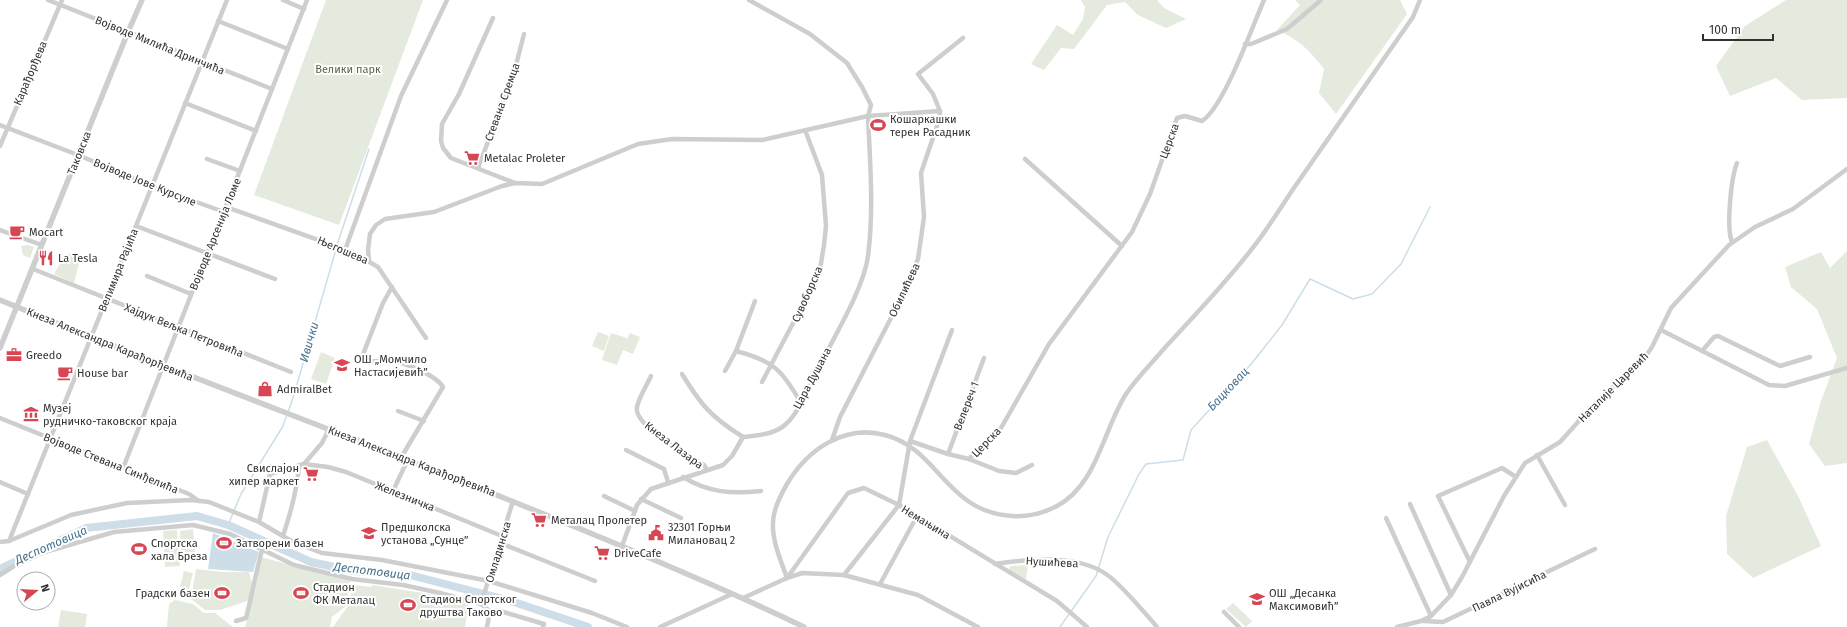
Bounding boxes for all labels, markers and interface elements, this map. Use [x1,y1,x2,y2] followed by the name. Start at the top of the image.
[93,13,227,77] street label: Војводе Милића Дринчића
[1703,16,1773,42] scale bar
[1709,23,1741,37] text: 100 m
[11,39,50,107] street label: Карађорђева
[482,61,523,143] street label: Стевана Сремца
[315,63,381,76] park label: Велики парк
[890,113,971,139] place label: Кошаркашки терен Расадник
[869,116,887,134] sports icon: Кошаркашки терен Расадник
[1157,122,1182,161] street label: Церска
[65,129,94,177] street label: Таковска
[463,149,481,167] supermarket icon: Metalac Proleter
[484,152,566,165] place label: Metalac Proleter
[91,156,198,209] street label: Војводе Јове Курсуле
[187,176,244,292] street label: Војводе Арсенија Ломе
[8,223,26,241] cafe icon: Mocart
[29,226,63,239] place label: Mocart
[96,227,141,314] street label: Велимира Рајића
[315,234,370,267] street label: Његошева
[37,249,55,267] restaurant icon: La Tesla
[58,252,98,265] place label: La Tesla
[886,261,923,319] street label: Обилићева
[789,264,826,324] street label: Сувоборска
[122,301,245,360] street label: Хајдук Вељка Петровића
[25,305,195,384] street label: Кнеза Александра Карађорђевића
[297,320,321,364] water label: Ивички
[791,345,834,411] street label: Цара Душана
[5,346,23,364] office icon: Greedo
[26,349,62,362] place label: Greedo
[1576,350,1651,425] street label: Наталије Царевић
[354,353,428,379] place label: ОШ „Момчило Настасијевић”
[333,356,351,374] school or university icon: ОШ „Момчило Настасијевић”
[56,364,74,382] cafe icon: House bar
[1204,364,1252,414] water label: Бацковац
[77,367,129,380] place label: House bar
[256,380,274,398] shop icon: AdmiralBet
[951,380,982,432] street label: Велереч 1
[277,383,332,396] place label: AdmiralBet
[43,402,177,428] place label: Музеј рудничко-таковског краја
[22,405,40,423] museum icon: Музеј рудничко-таковског краја
[642,419,706,472] street label: Кнеза Лазара
[326,423,497,500] street label: Кнеза Александра Карађорђевића
[969,425,1004,460] street label: Церска
[41,430,180,497] street label: Војводе Стевана Синђелића
[229,462,299,488] place label: Свислајон хипер маркет
[302,465,320,483] supermarket icon: Свислајон хипер маркет
[373,479,436,514] street label: Железничка
[899,503,953,542] street label: Немањина
[530,511,548,529] supermarket icon: Металац Пролетер
[551,514,647,527] place label: Металац Пролетер
[483,520,514,584] street label: Омладинска
[381,521,469,547] place label: Предшколска установа „Сунце”
[668,521,735,547] place label: 32301 Горњи Милановац 2
[12,523,89,568] water label: Деспотовица
[360,524,378,542] school or university icon: Предшколска установа „Сунце”
[647,524,665,542] public building icon: 32301 Горњи Милановац 2
[215,534,233,552] sports icon: Затворени базен
[151,537,207,563] place label: Спортска хала Бреза
[236,537,324,550] place label: Затворени базен
[130,540,148,558] sports icon: Спортска хала Бреза
[593,544,611,562] supermarket icon: DriveCafe
[614,547,661,560] place label: DriveCafe
[1025,555,1079,570] street label: Нушићева
[332,559,411,583] water label: Деспотовица
[1470,568,1548,615] street label: Павла Вујисића
[16,571,56,611] north arrow
[313,581,376,607] place label: Стадион ФК Металац
[38,583,52,594] text: N
[213,584,231,602] sports icon: Градски базен
[292,584,310,602] sports icon: Стадион ФК Металац
[135,587,210,600] place label: Градски базен
[1269,587,1339,613] place label: ОШ „Десанка Максимовић”
[1248,590,1266,608] school or university icon: ОШ „Десанка Максимовић”
[420,593,517,619] place label: Стадион Спортског друштва Таково
[399,596,417,614] sports icon: Стадион Спортског друштва Таково

